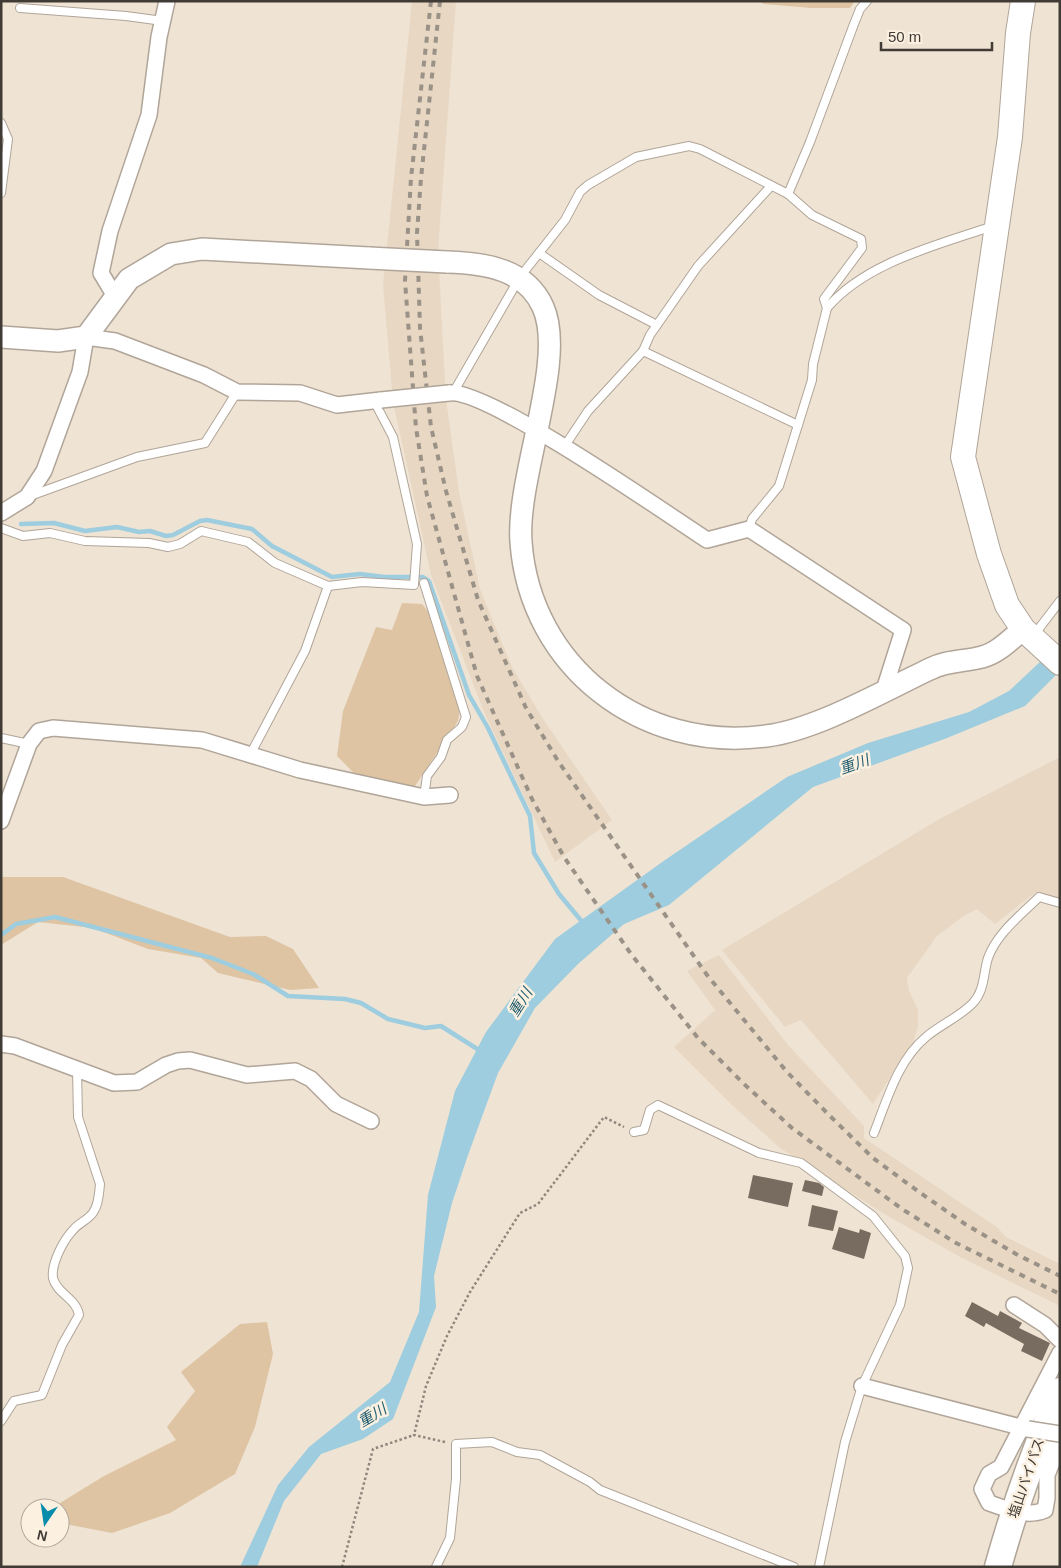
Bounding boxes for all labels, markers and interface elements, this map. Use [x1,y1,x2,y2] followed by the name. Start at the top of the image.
[881,20,992,52] scale bar
[888,28,921,45] text: 50 m
[837,750,873,777] water label: 重川
[505,983,536,1019] water label: 重川
[355,1399,391,1430] water label: 重川
[1005,1436,1047,1520] street label: 塩山バイパス
[20,1498,70,1548] north arrow
[35,1527,49,1545] text: N

